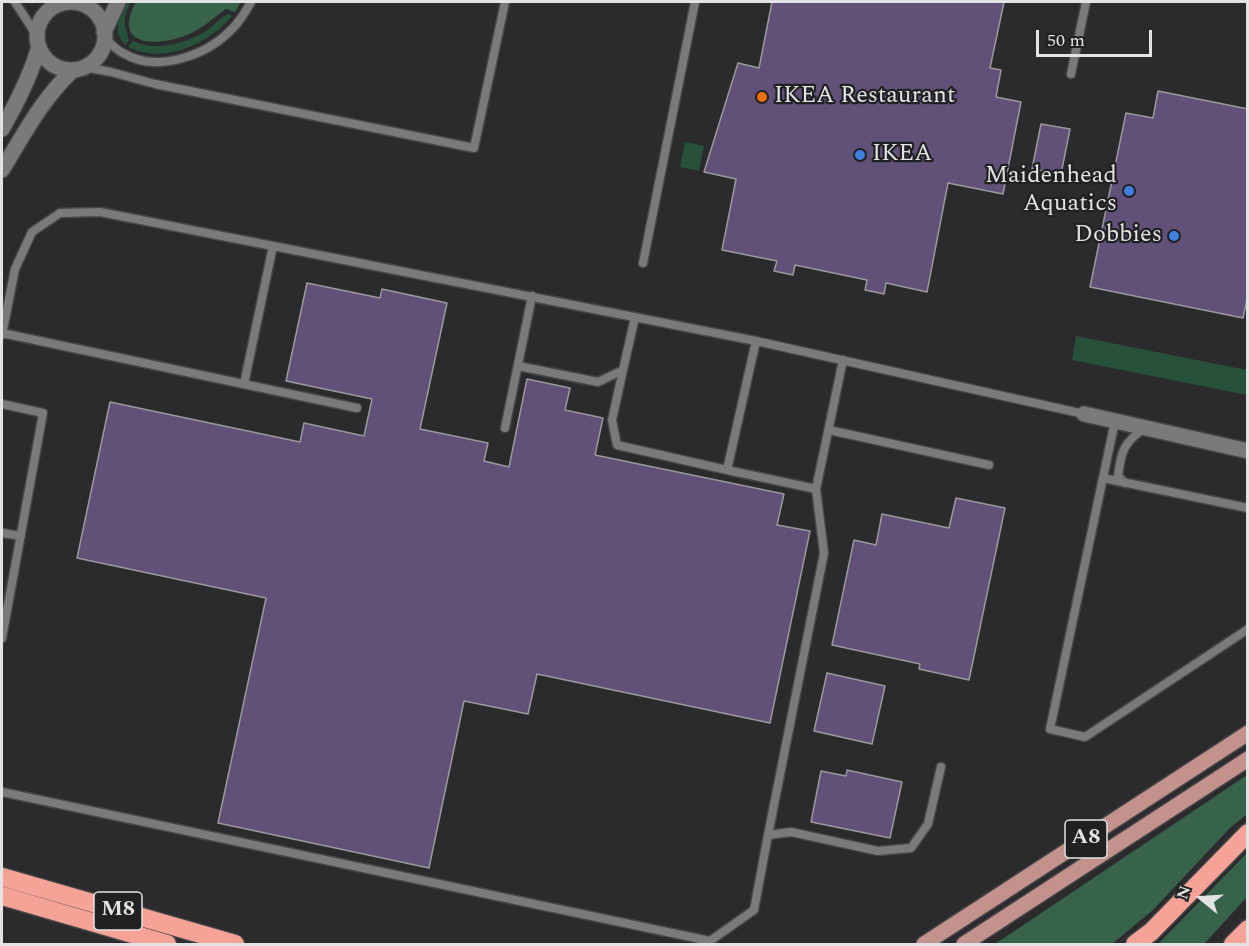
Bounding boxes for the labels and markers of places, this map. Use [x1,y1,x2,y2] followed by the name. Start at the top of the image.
[774,83,956,111] place label: IKEA Restaurant
[755,90,769,104] marker: IKEA Restaurant
[872,141,932,169] place label: IKEA
[853,148,867,162] marker: IKEA
[985,163,1117,219] place label: Maidenhead Aquatics
[1122,184,1136,198] marker: Maidenhead Aquatics
[1074,222,1162,250] place label: Dobbies
[1167,229,1181,243] marker: Dobbies

